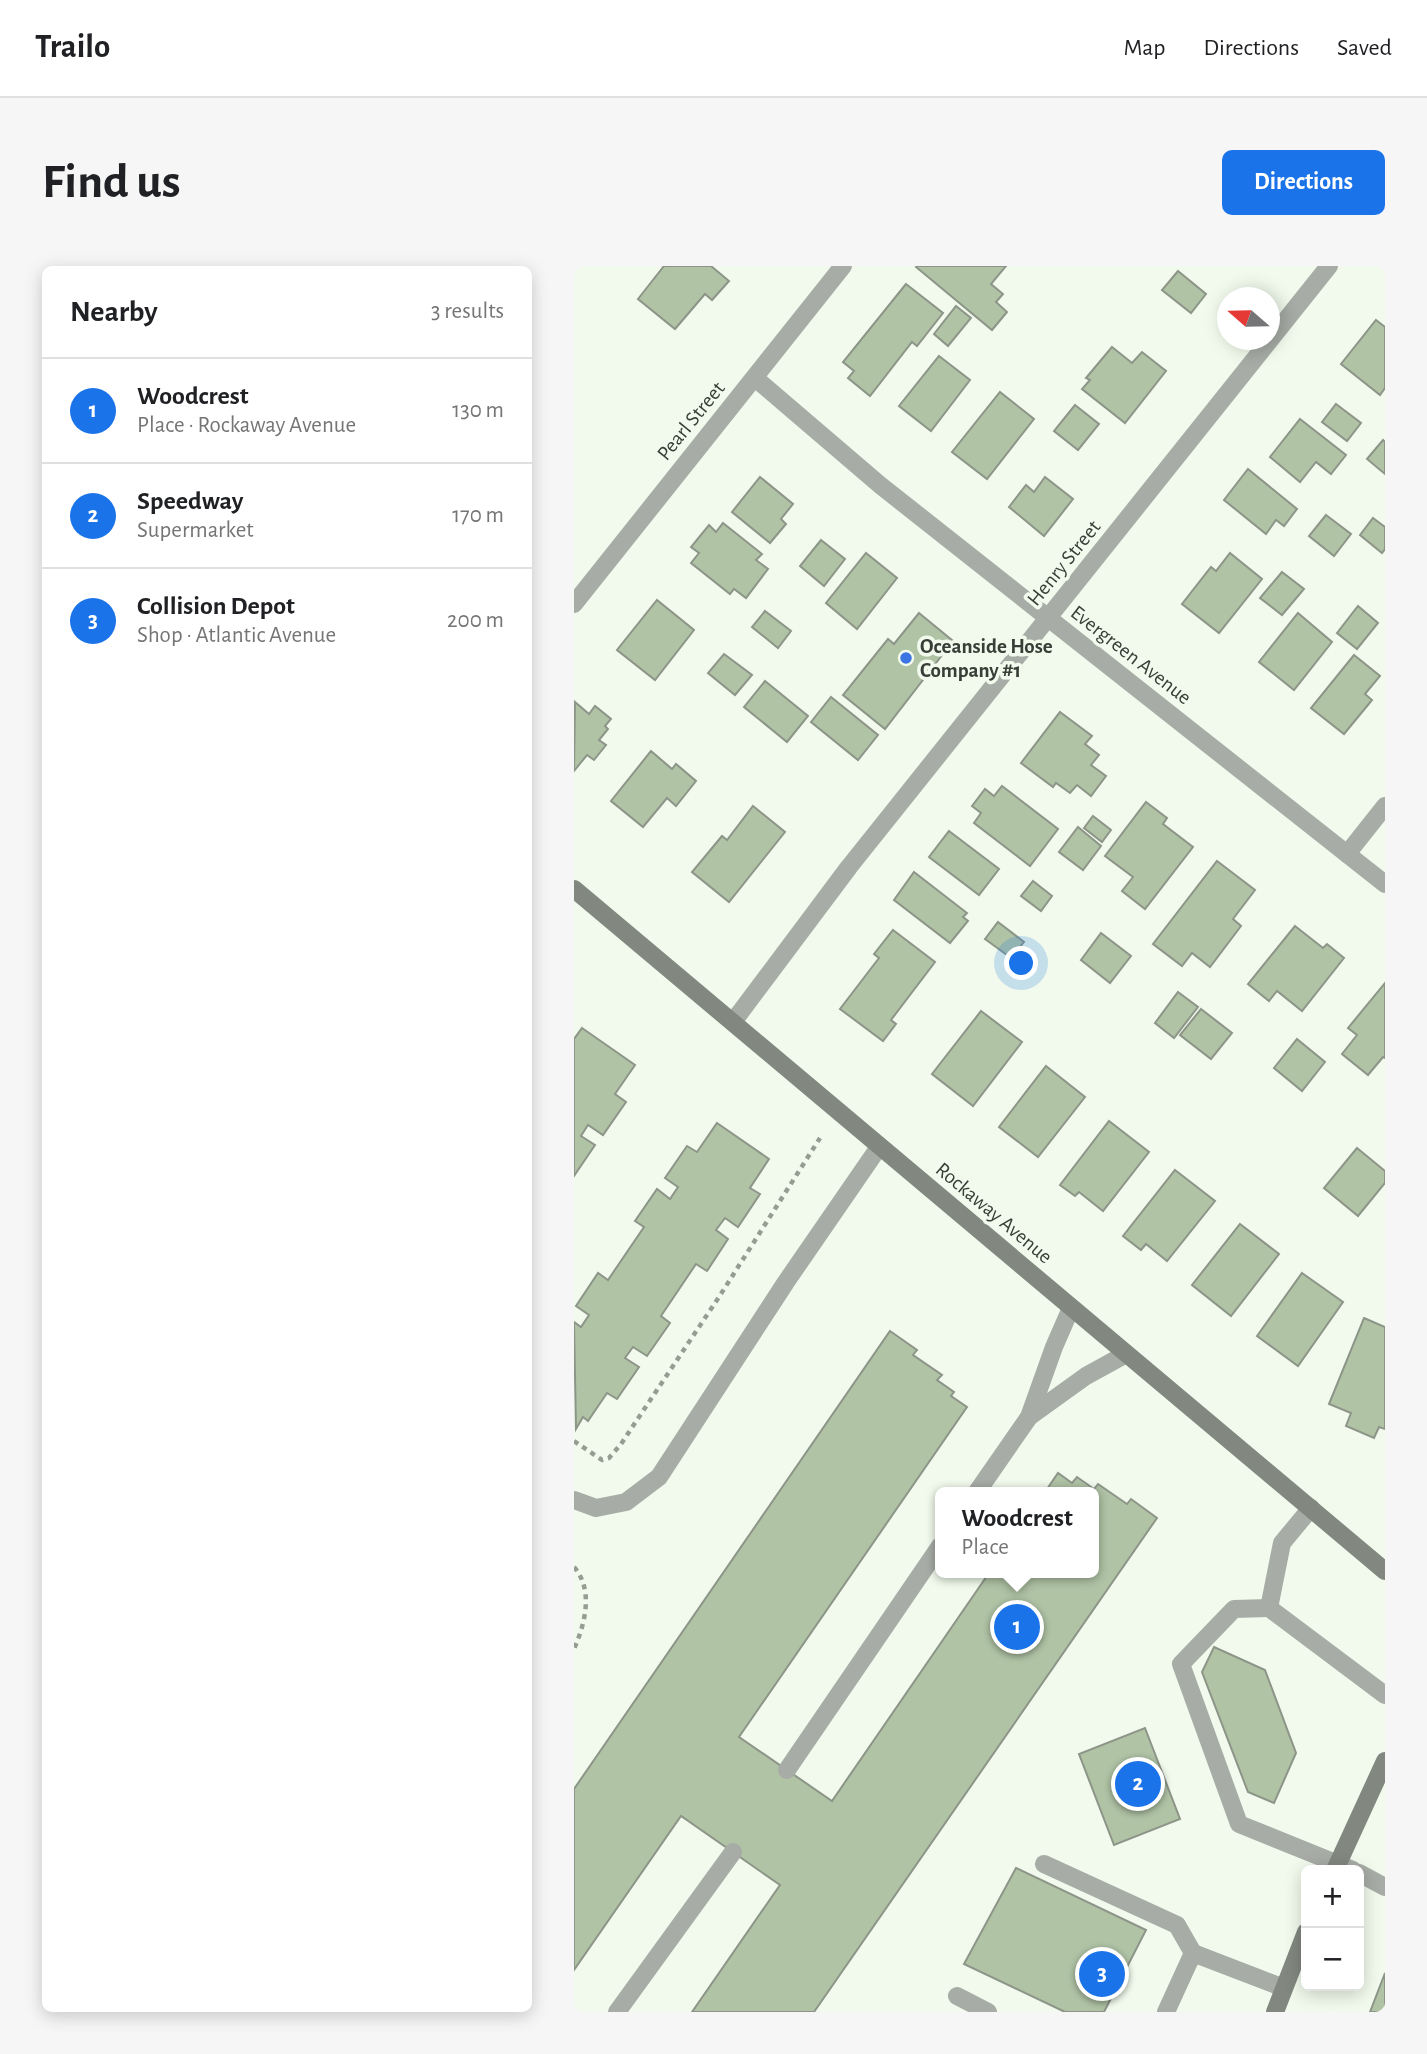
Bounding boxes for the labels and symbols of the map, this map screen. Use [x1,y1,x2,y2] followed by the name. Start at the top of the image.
[1217,287,1280,350] north arrow
[653,378,729,464] street label: Pearl Street
[1023,516,1105,610] street label: Henry Street
[1067,602,1195,708] street label: Evergreen Avenue
[920,636,1053,681] place label: Oceanside Hose Company #1
[898,650,914,666] marker: Oceanside Hose Company #1
[1004,946,1038,980] your location
[932,1158,1056,1268] street label: Rockaway Avenue
[994,1601,1040,1653] pin: 1
[1115,1758,1161,1810] pin: 2
[1079,1948,1125,2000] pin: 3

